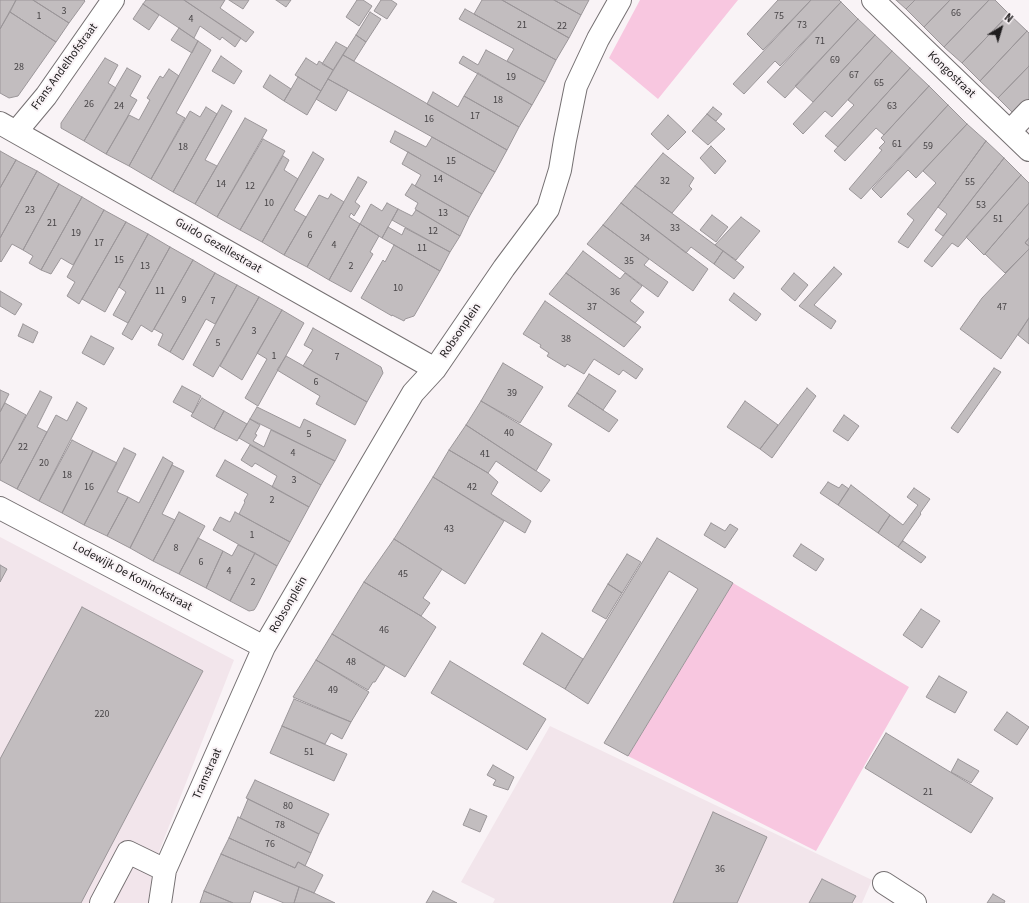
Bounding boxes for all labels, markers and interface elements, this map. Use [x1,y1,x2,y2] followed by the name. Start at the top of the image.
[62,6,66,18] house number: 3
[951,8,961,20] house number: 66
[981,8,1021,48] north arrow
[1001,10,1016,26] text: N
[37,11,41,23] house number: 1
[774,11,784,23] house number: 75
[189,14,193,26] house number: 4
[517,20,527,32] house number: 21
[797,20,807,32] house number: 73
[29,21,101,113] street label: Frans Andelhofstraat
[557,21,567,33] house number: 22
[815,36,825,48] house number: 71
[924,49,978,101] street label: Kongostraat
[830,55,840,67] house number: 69
[14,62,24,74] house number: 28
[849,70,859,82] house number: 67
[506,72,516,84] house number: 19
[874,78,884,90] house number: 65
[493,95,503,107] house number: 18
[84,99,94,111] house number: 26
[114,101,124,113] house number: 24
[887,101,897,113] house number: 63
[470,111,480,123] house number: 17
[424,114,434,126] house number: 16
[892,139,902,151] house number: 61
[923,141,933,153] house number: 59
[178,142,188,154] house number: 18
[446,156,456,168] house number: 15
[433,174,443,186] house number: 14
[660,176,670,188] house number: 32
[965,177,975,189] house number: 55
[216,179,226,191] house number: 14
[245,181,255,193] house number: 12
[264,198,274,210] house number: 10
[976,200,986,212] house number: 53
[25,205,35,217] house number: 23
[438,208,448,220] house number: 13
[993,214,1003,226] house number: 51
[172,215,264,277] street label: Guido Gezellestraat
[47,218,57,230] house number: 21
[670,223,680,235] house number: 33
[428,226,438,238] house number: 12
[71,228,81,240] house number: 19
[308,230,312,242] house number: 6
[640,233,650,245] house number: 34
[94,238,104,250] house number: 17
[332,240,336,252] house number: 4
[417,243,427,255] house number: 11
[114,255,124,267] house number: 15
[624,256,634,268] house number: 35
[140,261,150,273] house number: 13
[349,261,353,273] house number: 2
[393,283,403,295] house number: 10
[155,286,165,298] house number: 11
[610,287,620,299] house number: 36
[182,295,186,307] house number: 9
[211,296,215,308] house number: 7
[437,301,485,361] street label: Robsonplein
[587,302,597,314] house number: 37
[997,302,1007,314] house number: 47
[252,326,256,338] house number: 3
[561,334,571,346] house number: 38
[216,338,220,350] house number: 5
[272,351,276,363] house number: 1
[335,352,339,364] house number: 7
[314,377,318,389] house number: 6
[507,388,517,400] house number: 39
[504,428,514,440] house number: 40
[307,429,311,441] house number: 5
[18,442,28,454] house number: 22
[291,448,295,460] house number: 4
[480,449,490,461] house number: 41
[39,458,49,470] house number: 20
[62,470,72,482] house number: 18
[292,475,296,487] house number: 3
[84,482,94,494] house number: 16
[467,482,477,494] house number: 42
[270,495,274,507] house number: 2
[444,524,454,536] house number: 43
[250,530,254,542] house number: 1
[70,539,194,615] street label: Lodewijk De Koninckstraat
[174,543,178,555] house number: 8
[199,557,203,569] house number: 6
[227,566,231,578] house number: 4
[398,569,408,581] house number: 45
[267,574,311,636] street label: Robsonplein
[251,577,255,589] house number: 2
[379,625,389,637] house number: 46
[346,657,356,669] house number: 48
[328,685,338,697] house number: 49
[95,709,109,721] house number: 220
[190,746,226,802] street label: Tramstraat
[304,747,314,759] house number: 51
[923,787,933,799] house number: 21
[283,801,293,813] house number: 80
[275,820,285,832] house number: 78
[265,839,275,851] house number: 76
[715,864,725,876] house number: 36

